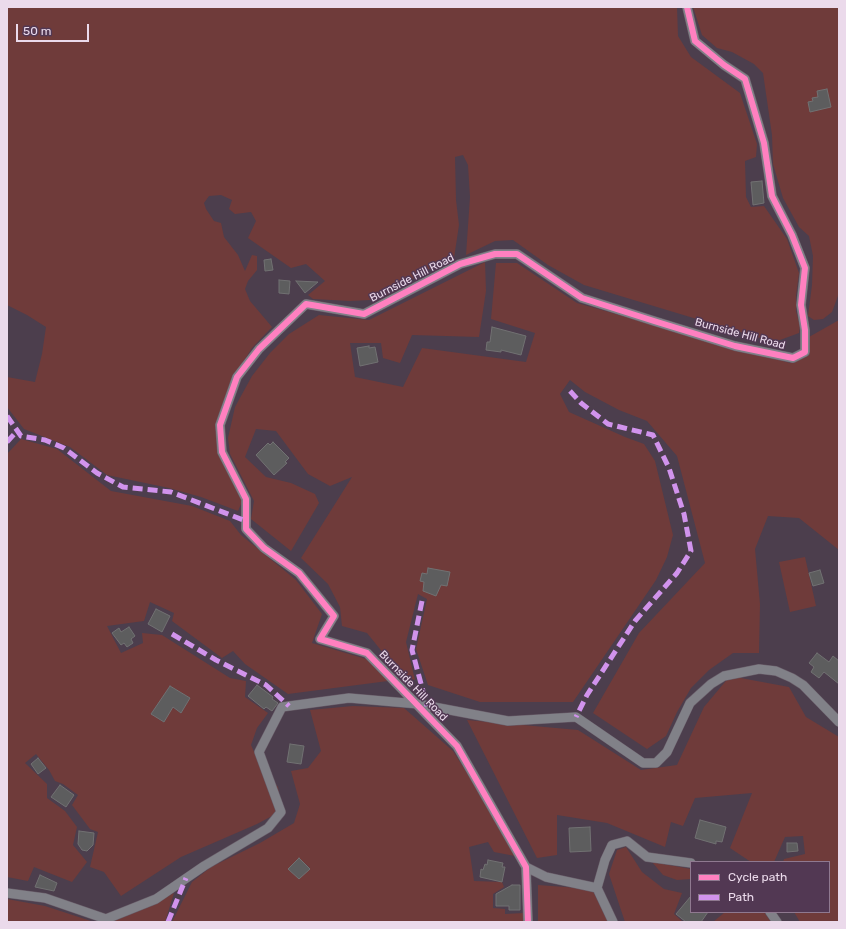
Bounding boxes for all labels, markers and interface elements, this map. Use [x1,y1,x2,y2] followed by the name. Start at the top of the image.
[18,16,91,42] scale bar
[23,24,51,38] text: 50 m
[368,251,456,305] street label: Burnside Hill Road
[693,316,787,352] street label: Burnside Hill Road
[376,648,450,724] street label: Burnside Hill Road
[690,861,830,913] legend
[728,870,787,884] text: Cycle path
[728,890,754,904] text: Path

